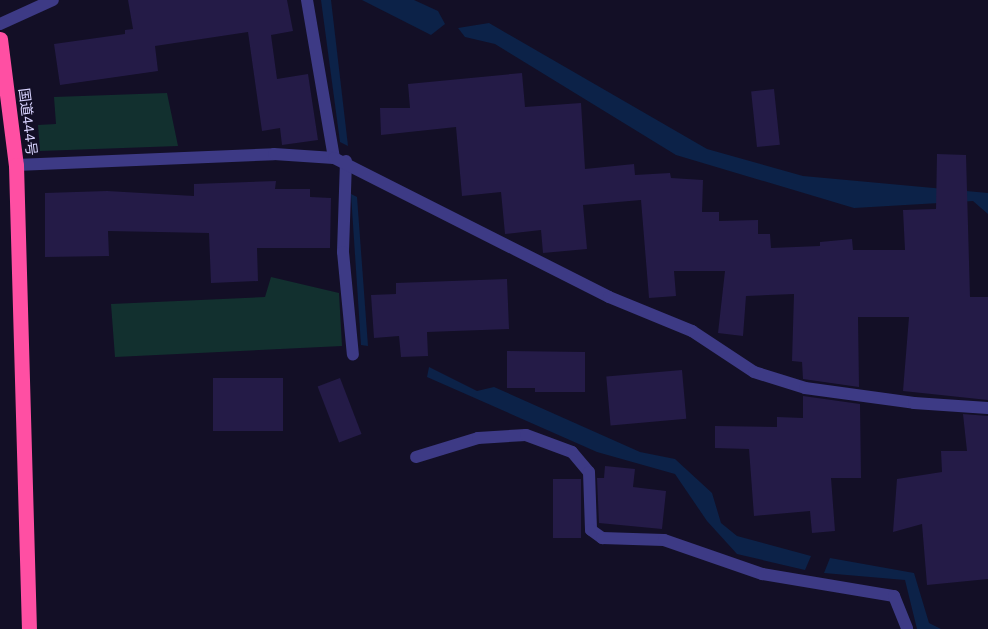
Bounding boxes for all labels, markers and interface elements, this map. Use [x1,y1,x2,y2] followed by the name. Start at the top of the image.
[15,87,39,157] street label: 国道444号

